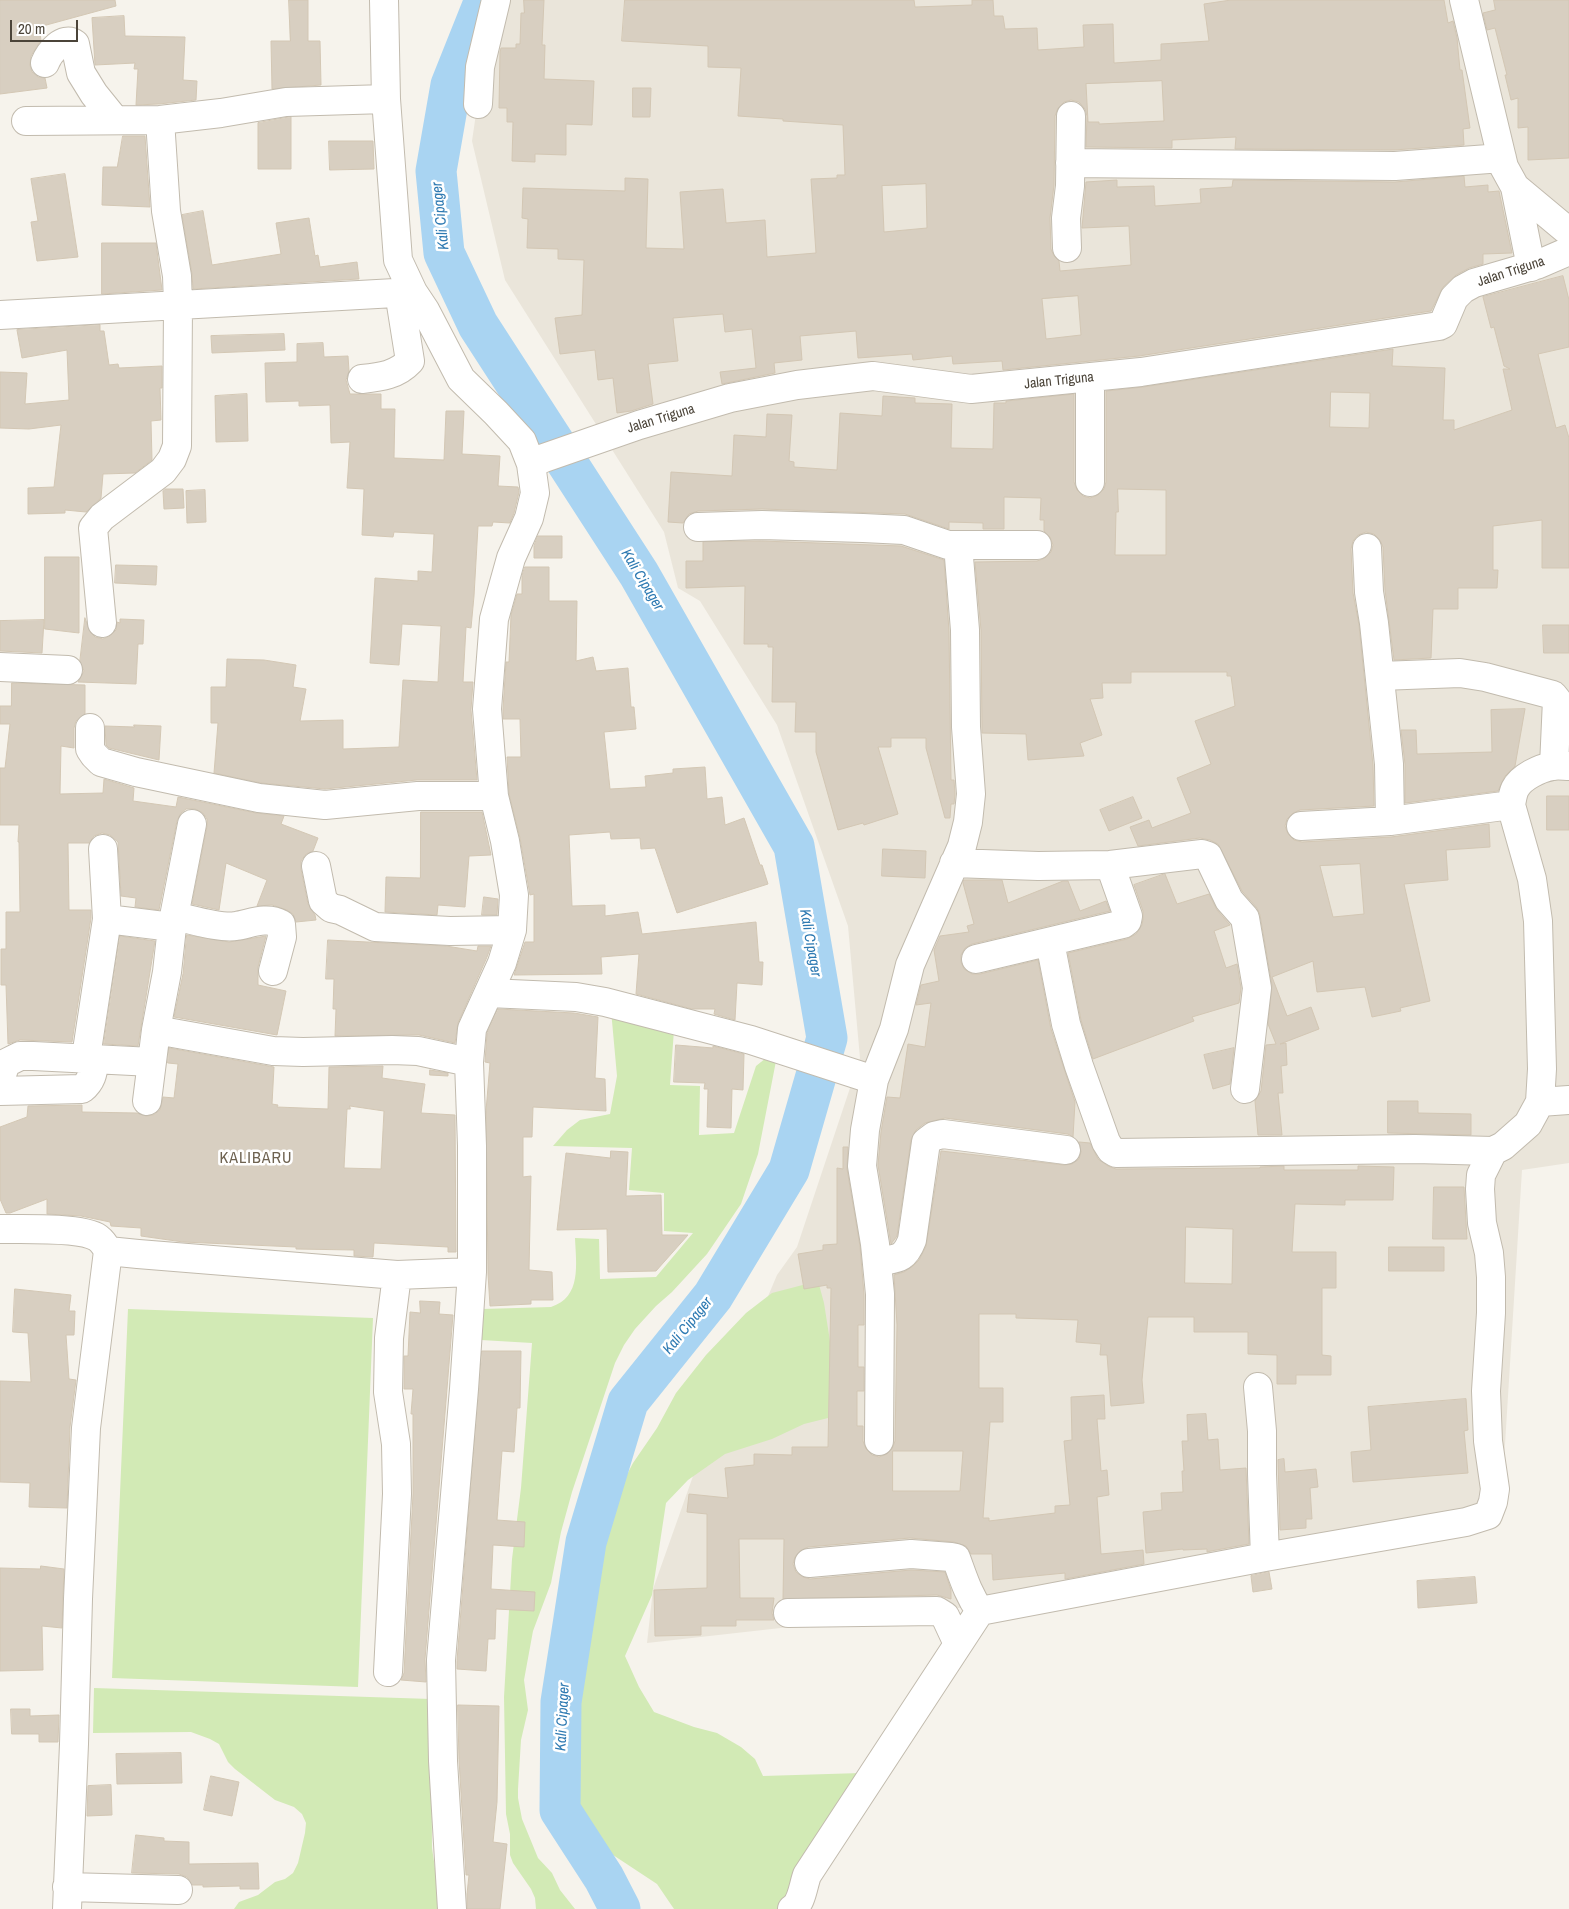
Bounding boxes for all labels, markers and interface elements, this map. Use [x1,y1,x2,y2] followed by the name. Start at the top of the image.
[12,10,80,42] scale bar
[18,18,45,39] text: 20 m
[428,181,454,251] water label: Kali Cipager
[1475,253,1547,291] street label: Jalan Triguna
[1023,369,1095,393] street label: Jalan Triguna
[625,401,697,437] street label: Jalan Triguna
[617,546,667,614] water label: Kali Cipager
[795,908,825,978] water label: Kali Cipager
[219,1149,293,1169] district label: KALIBARU
[659,1294,717,1358] water label: Kali Cipager
[552,1682,574,1752] water label: Kali Cipager

